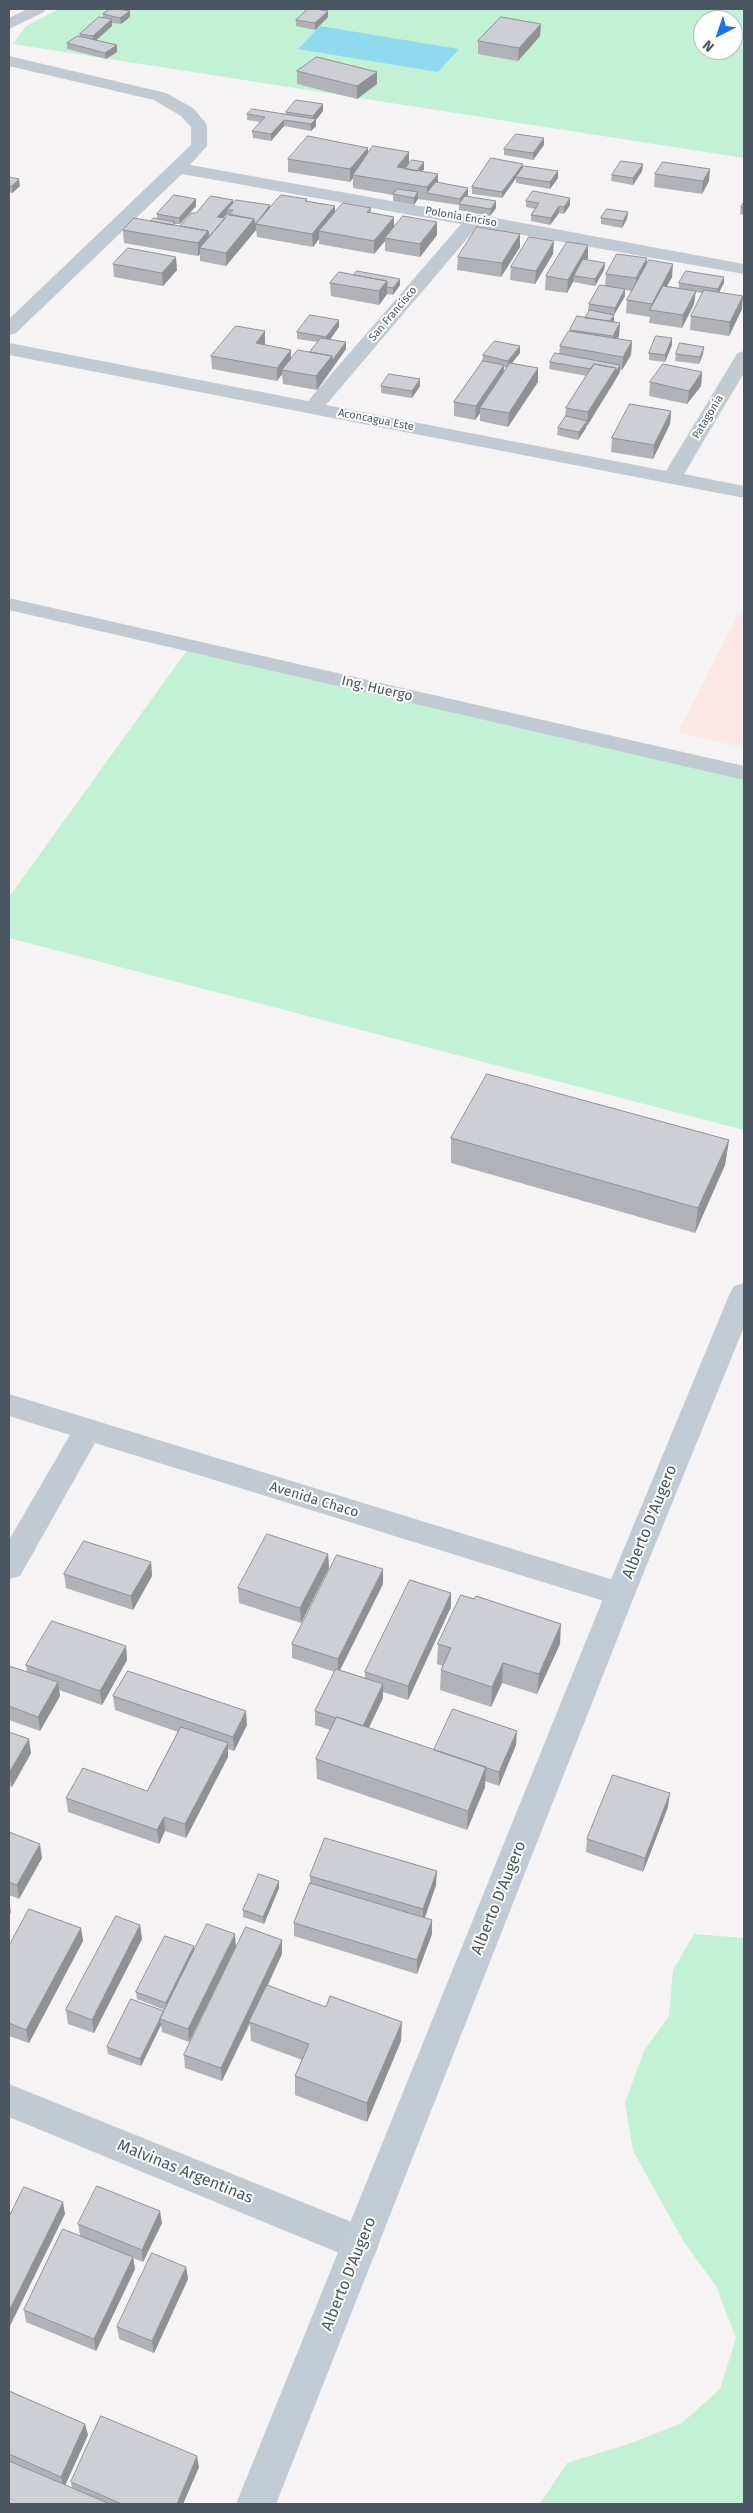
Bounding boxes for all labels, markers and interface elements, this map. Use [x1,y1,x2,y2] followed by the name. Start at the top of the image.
[693,10,743,60] north arrow
[699,36,718,55] text: N
[424,204,498,230] street label: Polonia Enciso
[366,284,420,344] street label: San Francisco
[690,393,726,441] street label: Patagonia
[337,406,415,434] street label: Aconcagua Este
[340,673,414,705] street label: Ing. Huergo
[618,1462,682,1582] street label: Alberto D'Augero
[267,1478,361,1522] street label: Avenida Chaco
[467,1838,531,1958] street label: Alberto D'Augero
[114,2136,256,2208] street label: Malvinas Argentinas
[317,2214,381,2334] street label: Alberto D'Augero

